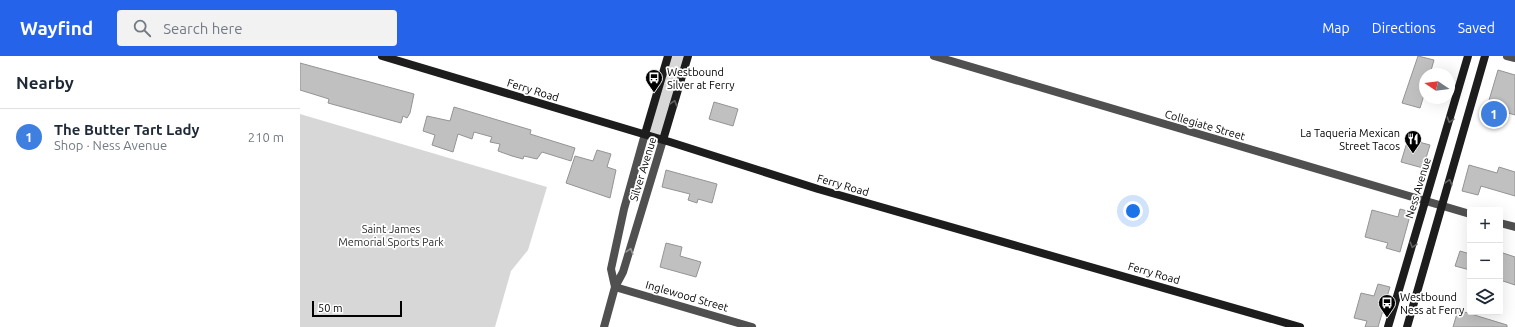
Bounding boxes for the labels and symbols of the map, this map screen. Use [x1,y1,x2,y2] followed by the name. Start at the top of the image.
[667,66,735,91] place label: Westbound Silver at Ferry
[644,68,664,93] bus stop icon: Westbound Silver at Ferry
[1419,68,1455,104] north arrow
[506,76,560,104] street label: Ferry Road
[1481,99,1507,129] pin: 1
[669,100,678,107] one-way arrow
[1163,108,1247,142] street label: Collegiate Street
[1446,117,1455,124] one-way arrow
[1300,127,1400,152] place label: La Taqueria Mexican Street Tacos
[1403,129,1423,154] restaurant icon: La Taqueria Mexican Street Tacos
[628,135,658,203] street label: Silver Avenue
[1403,156,1433,220] street label: Ness Avenue
[816,172,870,198] street label: Ferry Road
[1444,179,1453,186] one-way arrow
[1123,201,1143,221] your location
[338,223,444,248] park label: Saint James Memorial Sports Park
[1409,242,1417,248] one-way arrow
[625,248,634,255] one-way arrow
[1127,260,1181,286] street label: Ferry Road
[644,278,730,314] street label: Inglewood Street
[1400,291,1465,316] place label: Westbound Ness at Ferry
[1377,293,1397,318] bus stop icon: Westbound Ness at Ferry
[312,299,402,318] scale bar

